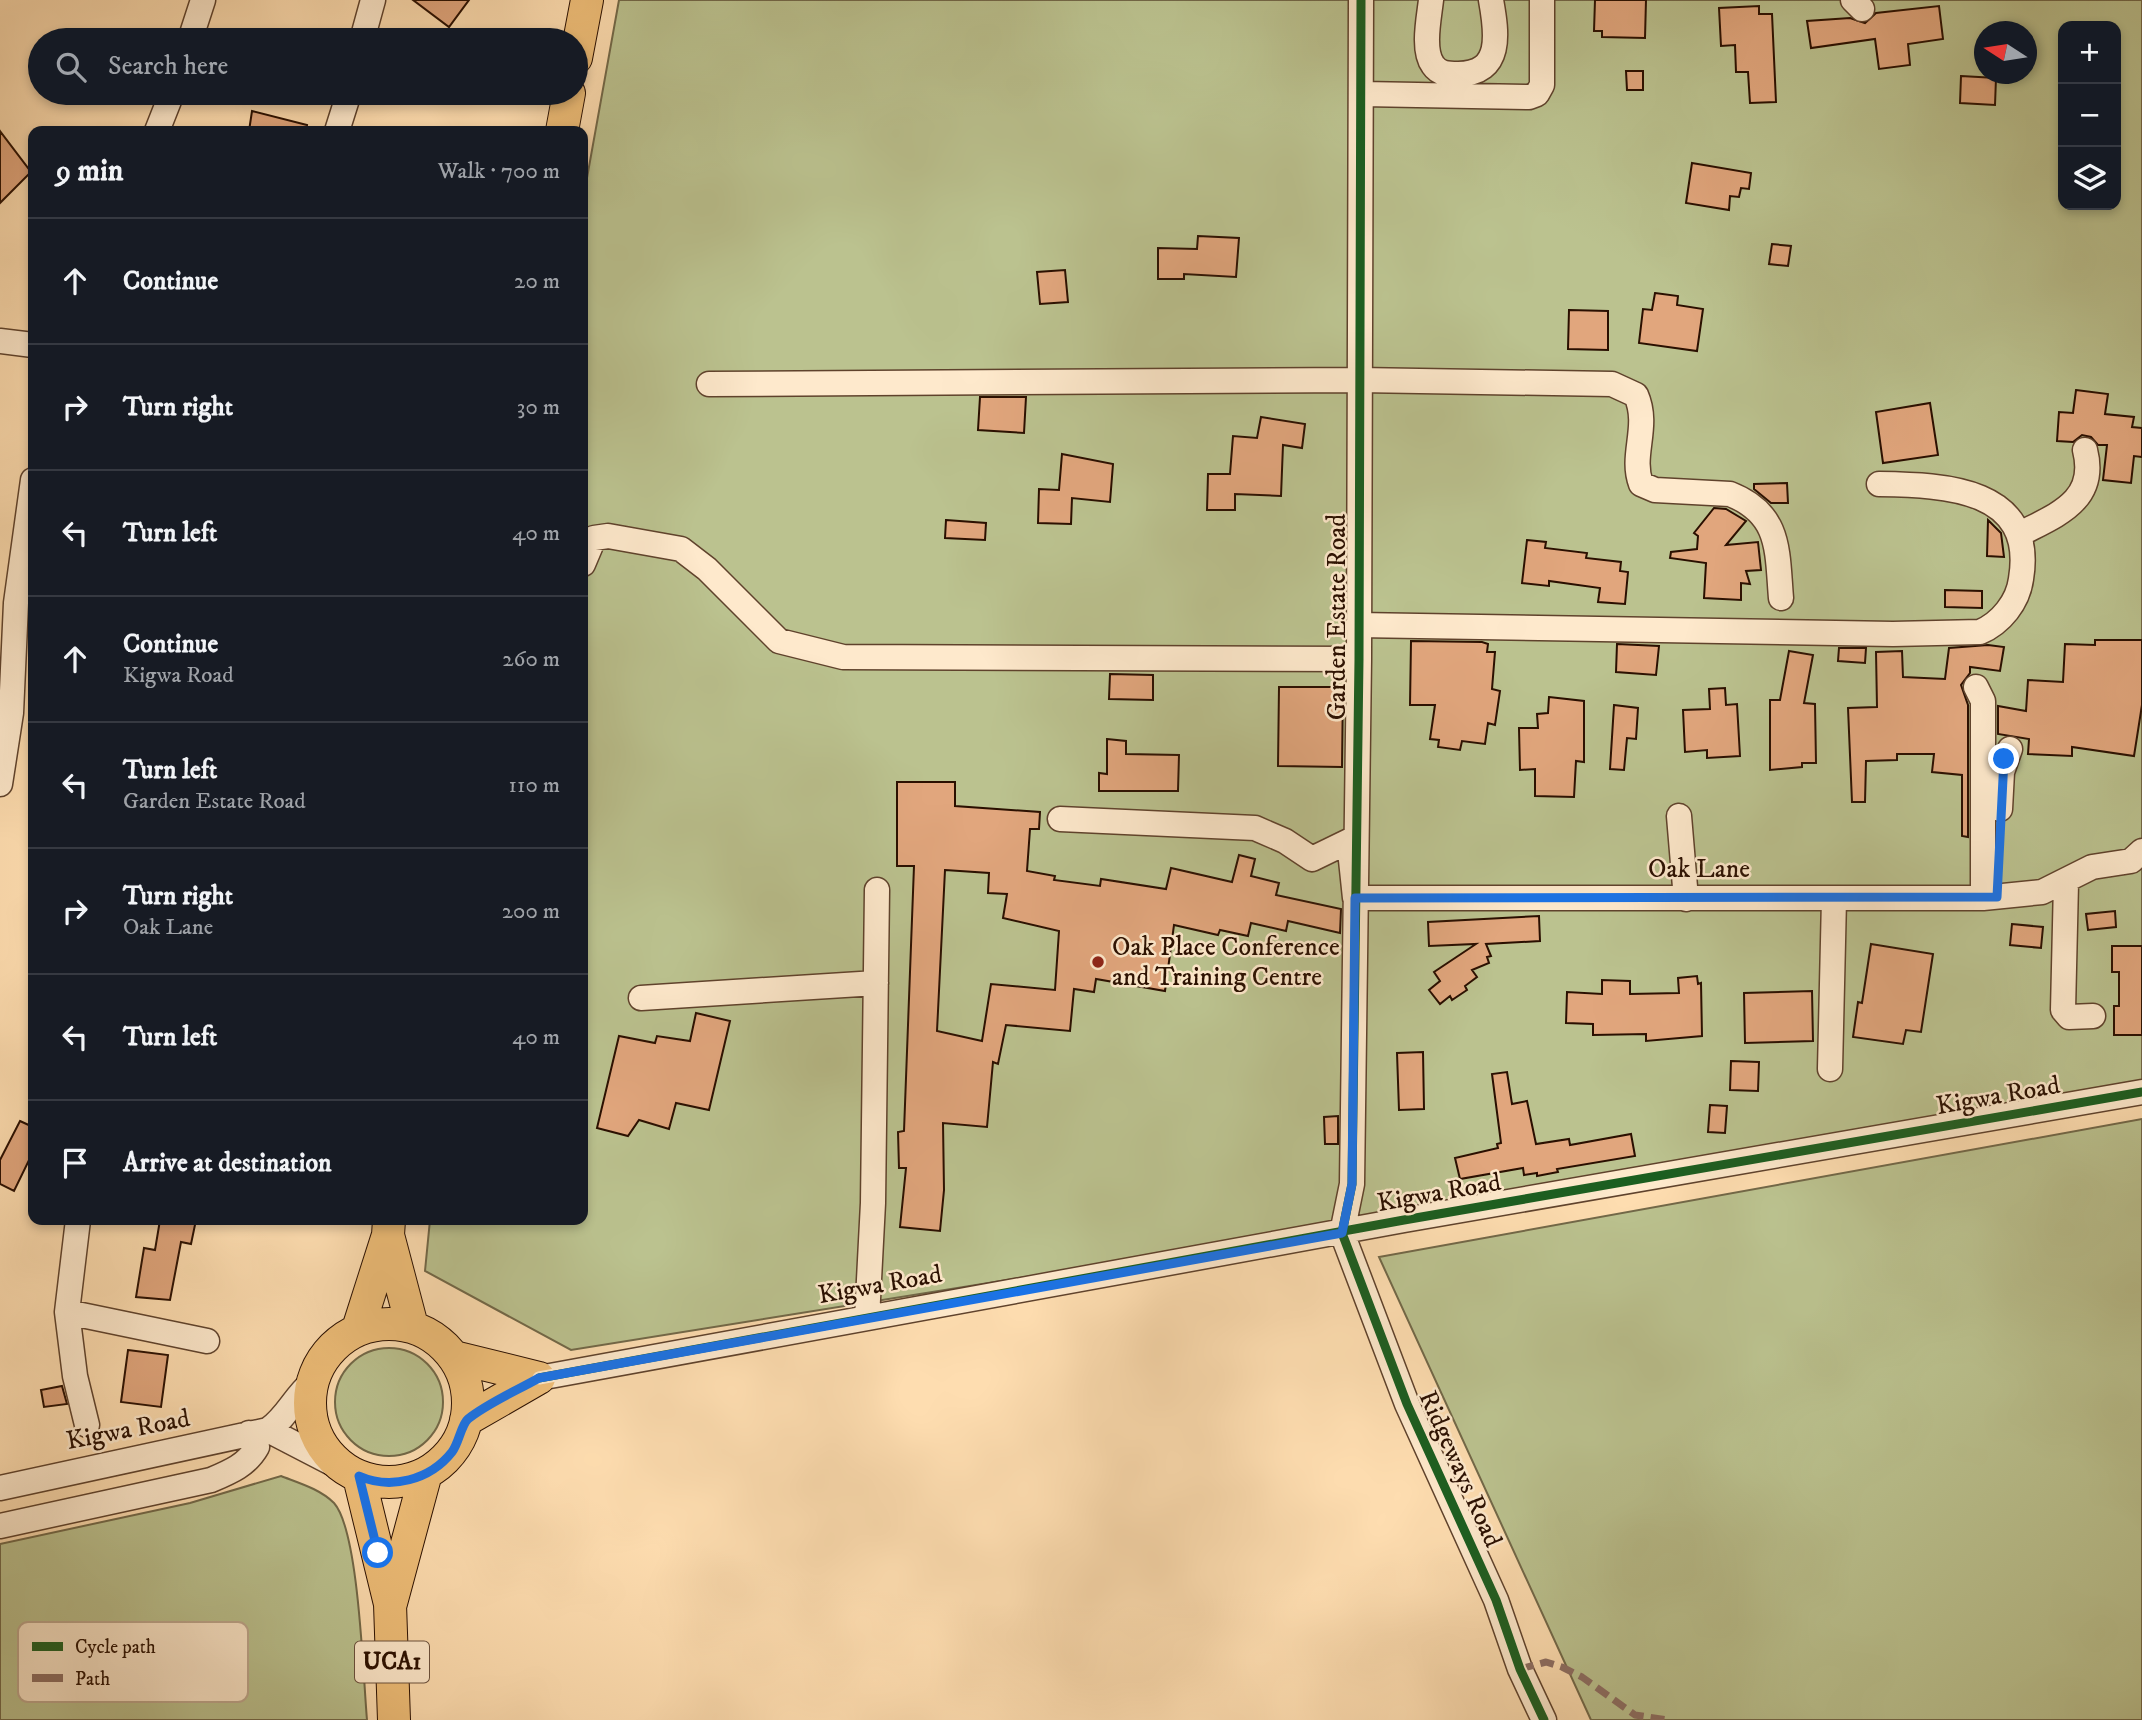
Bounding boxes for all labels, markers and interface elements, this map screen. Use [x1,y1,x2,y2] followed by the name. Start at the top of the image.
[1974,21,2037,84] north arrow
[2058,21,2121,210] map controls
[2058,21,2121,84] button: +
[28,28,588,105] search box
[52,48,90,86] icon: search
[108,50,228,83] text: Search here
[2058,84,2121,147] button: −
[2058,147,2121,210] button: layers
[56,153,123,190] text: 9 min
[438,157,560,186] text: Walk · 700 m
[56,262,94,300] icon: ahead
[123,265,218,298] text: Continue
[514,267,560,296] text: 20 m
[56,388,94,426] icon: right
[123,391,233,424] text: Turn right
[517,393,560,422] text: 30 m
[56,514,94,552] icon: left
[1321,514,1354,720] street label: Garden Estate Road
[123,517,217,550] text: Turn left
[512,519,560,548] text: 40 m
[123,628,218,661] text: Continue
[56,640,94,678] icon: ahead
[502,645,560,674] text: 260 m
[123,661,234,690] text: Kigwa Road
[1988,743,2019,774] route end
[123,754,217,787] text: Turn left
[56,766,94,804] icon: left
[509,771,560,800] text: 110 m
[123,787,306,816] text: Garden Estate Road
[1648,853,1750,886] street label: Oak Lane
[123,880,233,913] text: Turn right
[56,892,94,930] icon: right
[502,897,560,926] text: 200 m
[123,913,213,942] text: Oak Lane
[1112,931,1340,994] place label: Oak Place Conference and Training Centre
[1090,954,1106,970] marker: Oak Place Conference and Training Centre
[56,1018,94,1056] icon: left
[123,1021,217,1054] text: Turn left
[512,1023,560,1052] text: 40 m
[1933,1069,2063,1123] street label: Kigwa Road
[56,1144,94,1182] icon: arrive
[123,1147,332,1180] text: Arrive at destination
[1374,1166,1504,1220] street label: Kigwa Road
[815,1258,945,1312] street label: Kigwa Road
[1411,1385,1509,1553] street label: Ridgeways Road
[63,1402,193,1458] street label: Kigwa Road
[362,1537,393,1568] route start
[18,1622,248,1702] legend
[75,1636,156,1659] text: Cycle path
[355,1642,429,1682] road number: UCA1
[75,1668,110,1691] text: Path

